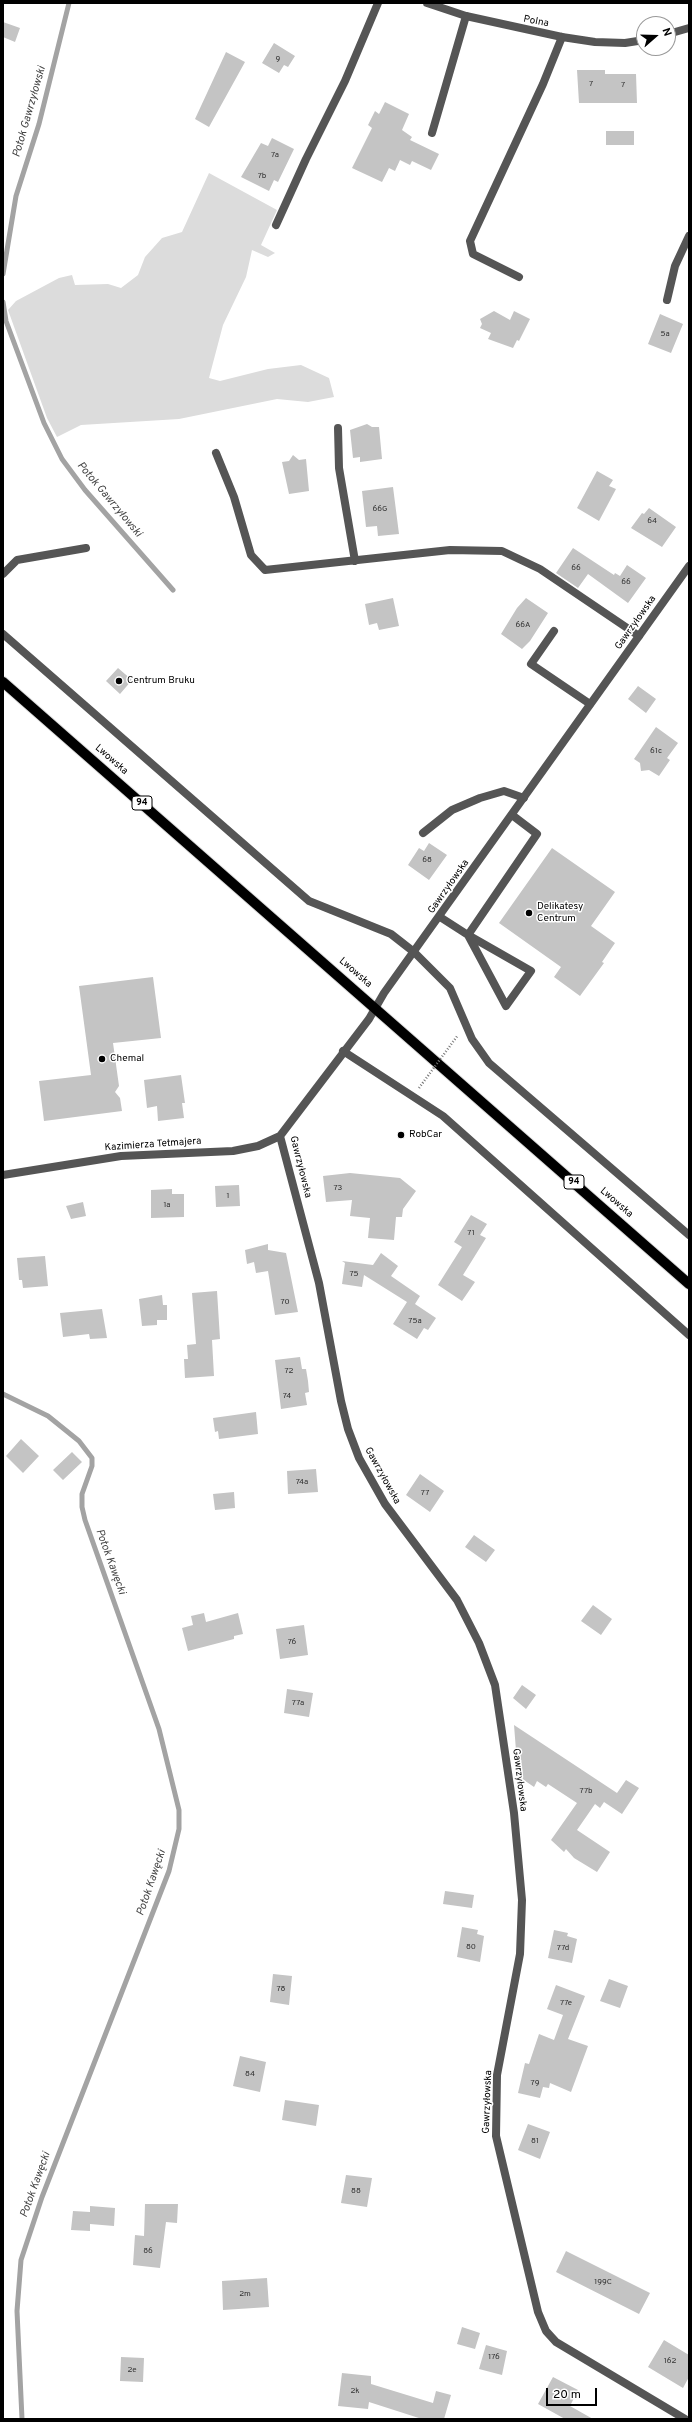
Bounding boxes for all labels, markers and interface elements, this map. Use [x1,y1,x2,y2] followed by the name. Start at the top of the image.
[522,14,550,30] street label: Polna
[636,16,676,56] north arrow
[658,26,674,38] text: N
[276,54,280,64] house number: 9
[11,65,49,159] water label: Potok Gawrzyłowski
[589,79,593,89] house number: 7
[621,80,625,90] house number: 7
[271,150,279,160] house number: 7a
[258,171,266,181] house number: 7b
[660,329,670,339] house number: 5a
[74,460,144,540] water label: Potok Gawrzyłowski
[372,504,388,514] house number: 66G
[647,516,657,526] house number: 64
[571,563,581,573] house number: 66
[621,577,631,587] house number: 66
[613,594,659,652] street label: Gawrzyłowska
[516,620,530,630] house number: 66A
[127,675,195,687] place label: Centrum Bruku
[114,676,124,686] marker: Centrum Bruku
[92,742,130,778] street label: Lwowska
[650,746,662,756] house number: 61c
[132,796,152,810] road number: 94
[422,855,432,865] house number: 68
[426,858,472,916] street label: Gawrzyłowska
[537,901,583,924] place label: Delikatesy Centrum
[524,908,534,918] marker: Delikatesy Centrum
[336,955,374,991] street label: Lwowska
[110,1053,144,1065] place label: Chemal
[97,1054,107,1064] marker: Chemal
[409,1129,442,1141] place label: RobCar
[396,1130,406,1140] marker: RobCar
[287,1135,313,1199] street label: Gawrzyłowska
[104,1136,202,1154] street label: Kazimierza Tetmajera
[564,1175,584,1189] road number: 94
[334,1183,342,1193] house number: 73
[597,1185,635,1221] street label: Lwowska
[227,1191,229,1201] house number: 1
[164,1200,170,1210] house number: 1a
[467,1228,475,1238] house number: 71
[349,1269,359,1279] house number: 75
[280,1297,290,1307] house number: 70
[408,1316,422,1326] house number: 75a
[285,1366,293,1376] house number: 72
[283,1391,291,1401] house number: 74
[361,1445,403,1507] street label: Gawrzyłowska
[296,1477,308,1487] house number: 74a
[421,1488,429,1498] house number: 77
[92,1527,128,1597] water label: Potok Kawęcki
[288,1637,296,1647] house number: 76
[292,1698,304,1708] house number: 77a
[509,1748,529,1812] street label: Gawrzyłowska
[579,1786,593,1796] house number: 77b
[135,1848,169,1918] water label: Potok Kawęcki
[466,1942,476,1952] house number: 80
[557,1943,569,1953] house number: 77d
[277,1984,285,1994] house number: 78
[560,1998,572,2008] house number: 77e
[245,2069,255,2079] house number: 84
[481,2070,495,2134] street label: Gawrzyłowska
[531,2078,539,2088] house number: 79
[531,2136,539,2146] house number: 81
[18,2150,54,2220] water label: Potok Kawęcki
[351,2186,361,2196] house number: 88
[143,2246,153,2256] house number: 86
[594,2277,612,2287] house number: 199C
[239,2289,251,2299] house number: 2m
[488,2352,500,2362] house number: 176
[664,2356,676,2366] house number: 162
[127,2365,137,2375] house number: 2e
[548,2380,599,2406] scale bar
[350,2386,360,2396] house number: 2k
[553,2387,581,2403] text: 20 m

